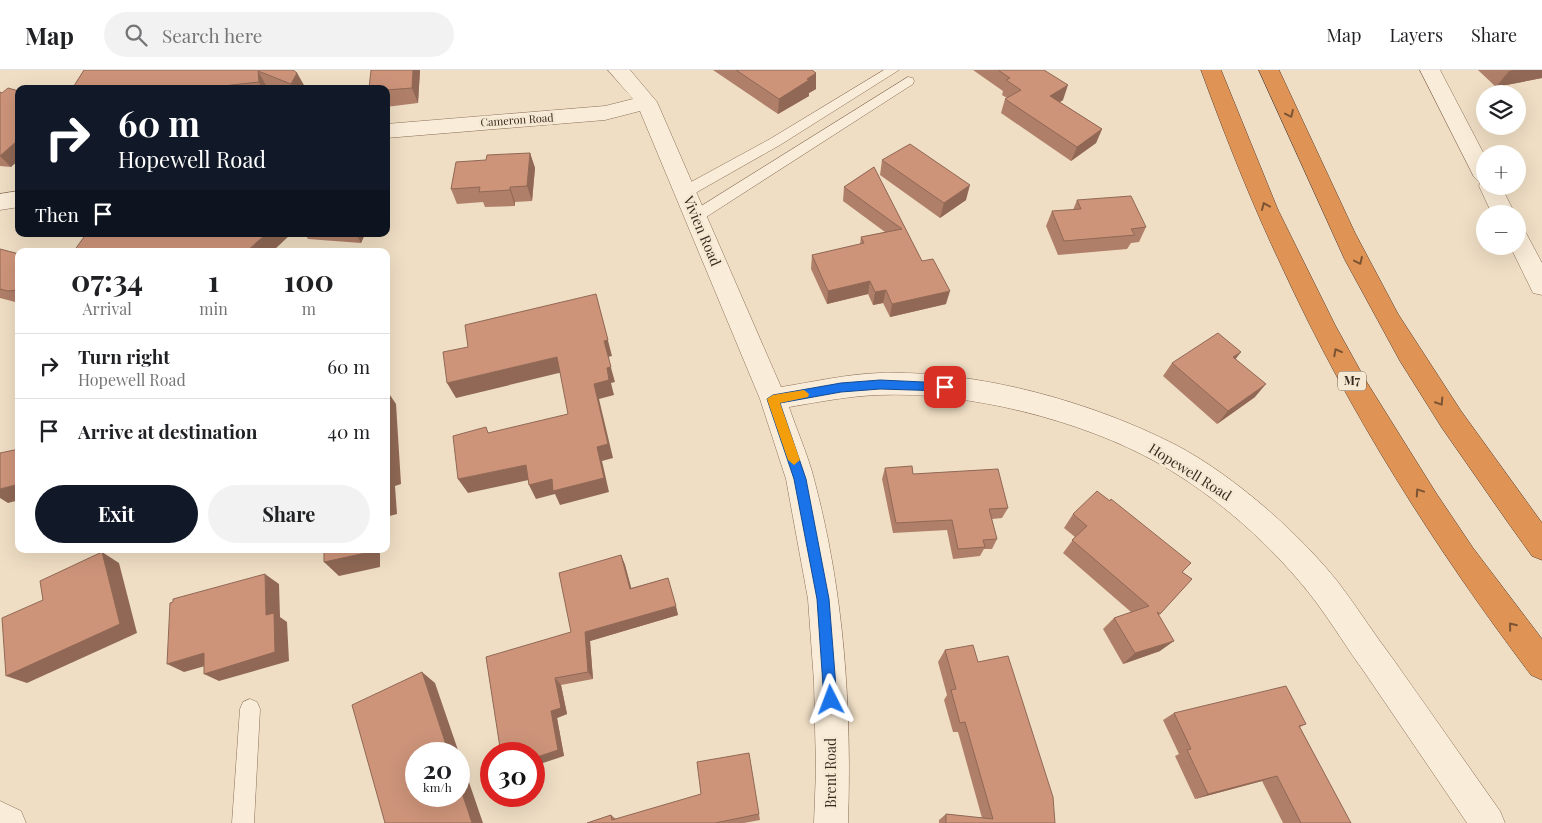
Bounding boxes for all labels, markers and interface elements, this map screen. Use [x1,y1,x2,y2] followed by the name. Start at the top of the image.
[104,12,454,57] search box
[25,19,74,51] text: Map
[122,21,150,49] icon: search
[162,22,262,48] text: Search here
[1326,23,1361,47] text: Map
[1389,23,1443,47] text: Layers
[1471,23,1517,47] text: Share
[1476,85,1526,255] map controls
[1476,85,1526,135] button: layers
[118,99,200,146] text: 60 m
[35,105,100,170] icon: right
[480,109,555,130] street label: Cameron Road
[1284,109,1294,118] one-way arrow
[118,144,266,174] text: Hopewell Road
[1476,145,1526,195] button: +
[679,192,726,269] street label: Vivien Road
[89,200,117,228] icon: arrive
[35,201,79,227] text: Then
[1261,202,1272,211] one-way arrow
[1476,205,1526,255] button: −
[1352,256,1363,265] one-way arrow
[71,260,143,300] text: 07:34
[208,260,219,300] text: 1
[284,260,334,300] text: 100
[82,298,132,319] text: Arrival
[199,298,228,319] text: min
[302,298,316,319] text: m
[78,343,170,369] text: Turn right
[1333,349,1343,358] one-way arrow
[35,352,63,380] icon: right
[327,353,370,379] text: 60 m
[924,366,966,408] pin
[78,369,186,390] text: Hopewell Road
[1338,372,1366,391] road number: M7
[931,373,959,401] icon: arrive
[1434,396,1443,405] one-way arrow
[35,417,63,445] icon: arrive
[78,418,258,444] text: Arrive at destination
[328,418,370,444] text: 40 m
[1145,439,1235,505] street label: Hopewell Road
[35,485,198,543] button: Exit
[208,485,370,543] button: Share
[1416,489,1425,498] one-way arrow
[1509,623,1517,632] one-way arrow
[804,673,856,725] position arrow
[821,738,840,808] street label: Brent Road
[480,742,545,807] speed limit sign: 30
[423,752,452,785] text: 20
[423,779,452,795] text: km/h

